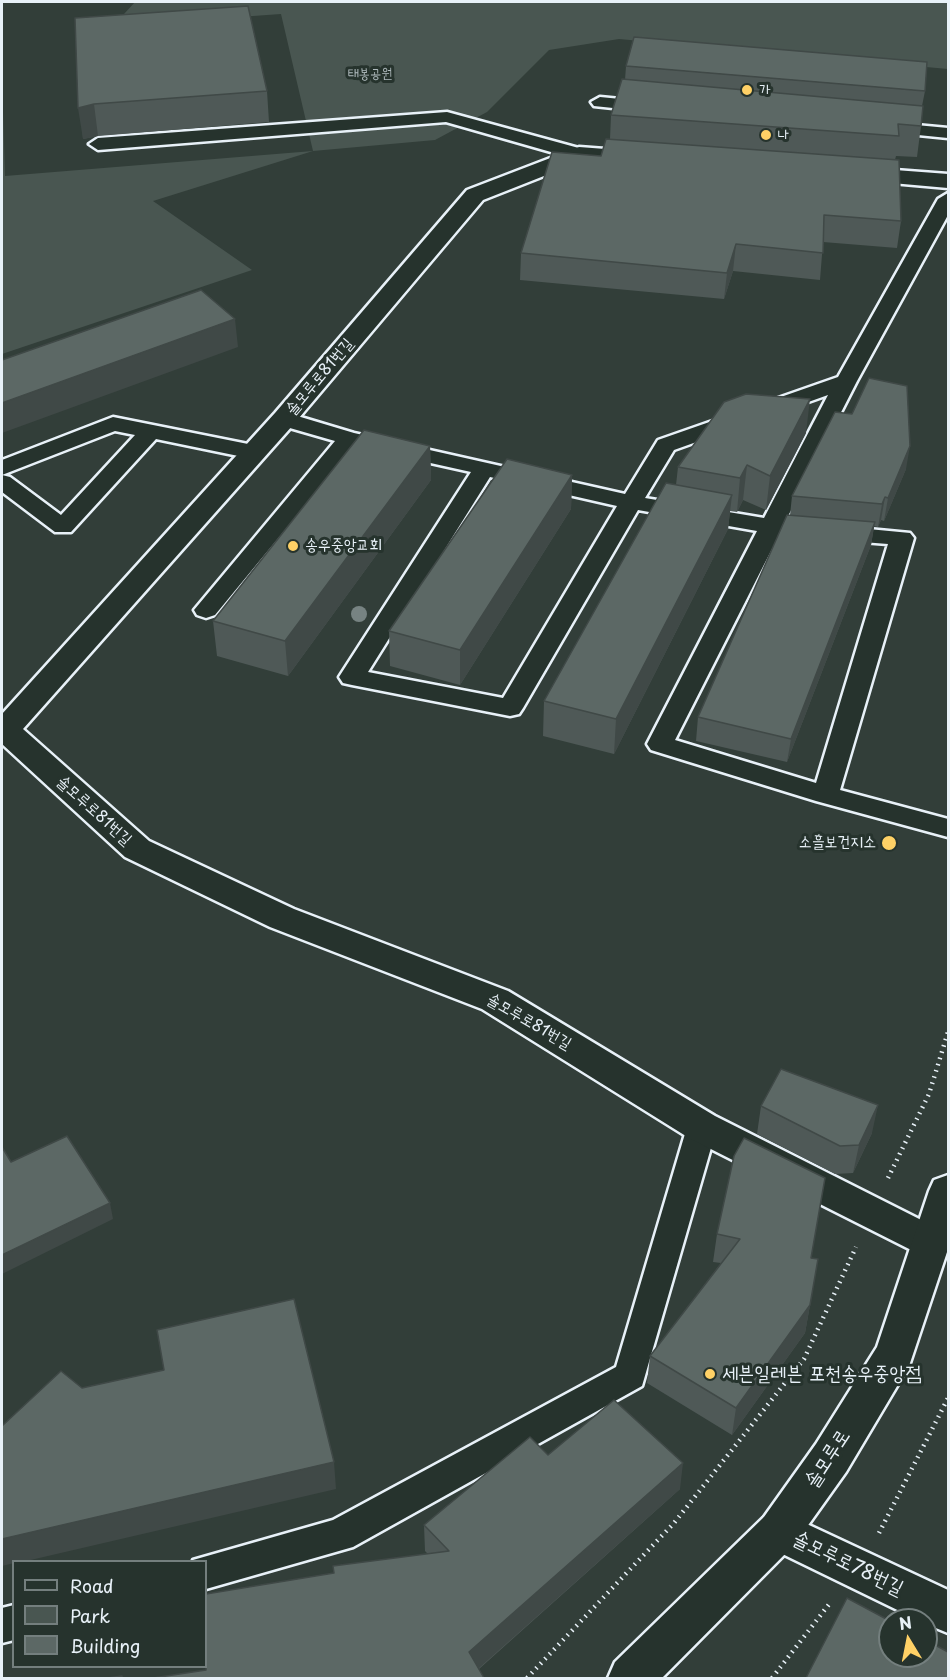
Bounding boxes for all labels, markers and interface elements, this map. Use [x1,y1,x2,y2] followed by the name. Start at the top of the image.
[347,66,393,82] park label: 태봉공원
[759,82,770,98] place label: 가
[740,83,754,97] marker: 가
[778,127,789,143] place label: 나
[759,128,773,142] marker: 나
[282,335,358,419] street label: 솔모루로81번길
[305,536,382,556] place label: 송우중앙교회
[286,539,300,553] marker: 송우중앙교회
[53,772,135,850] street label: 솔모루로81번길
[799,833,876,853] place label: 소흘보건지소
[880,834,898,852] marker: 소흘보건지소
[483,990,575,1054] street label: 솔모루로81번길
[722,1362,922,1386] place label: 세븐일레븐 포천송우중앙점
[703,1367,717,1381] marker: 세븐일레븐 포천송우중앙점
[800,1425,856,1493] street label: 솔모루로
[789,1527,907,1601] street label: 솔모루로78번길
[12,1560,207,1668] legend
[70,1572,114,1599] text: Road
[70,1602,110,1629] text: Park
[878,1608,938,1668] north arrow
[897,1609,914,1635] text: N
[70,1632,140,1659] text: Building

